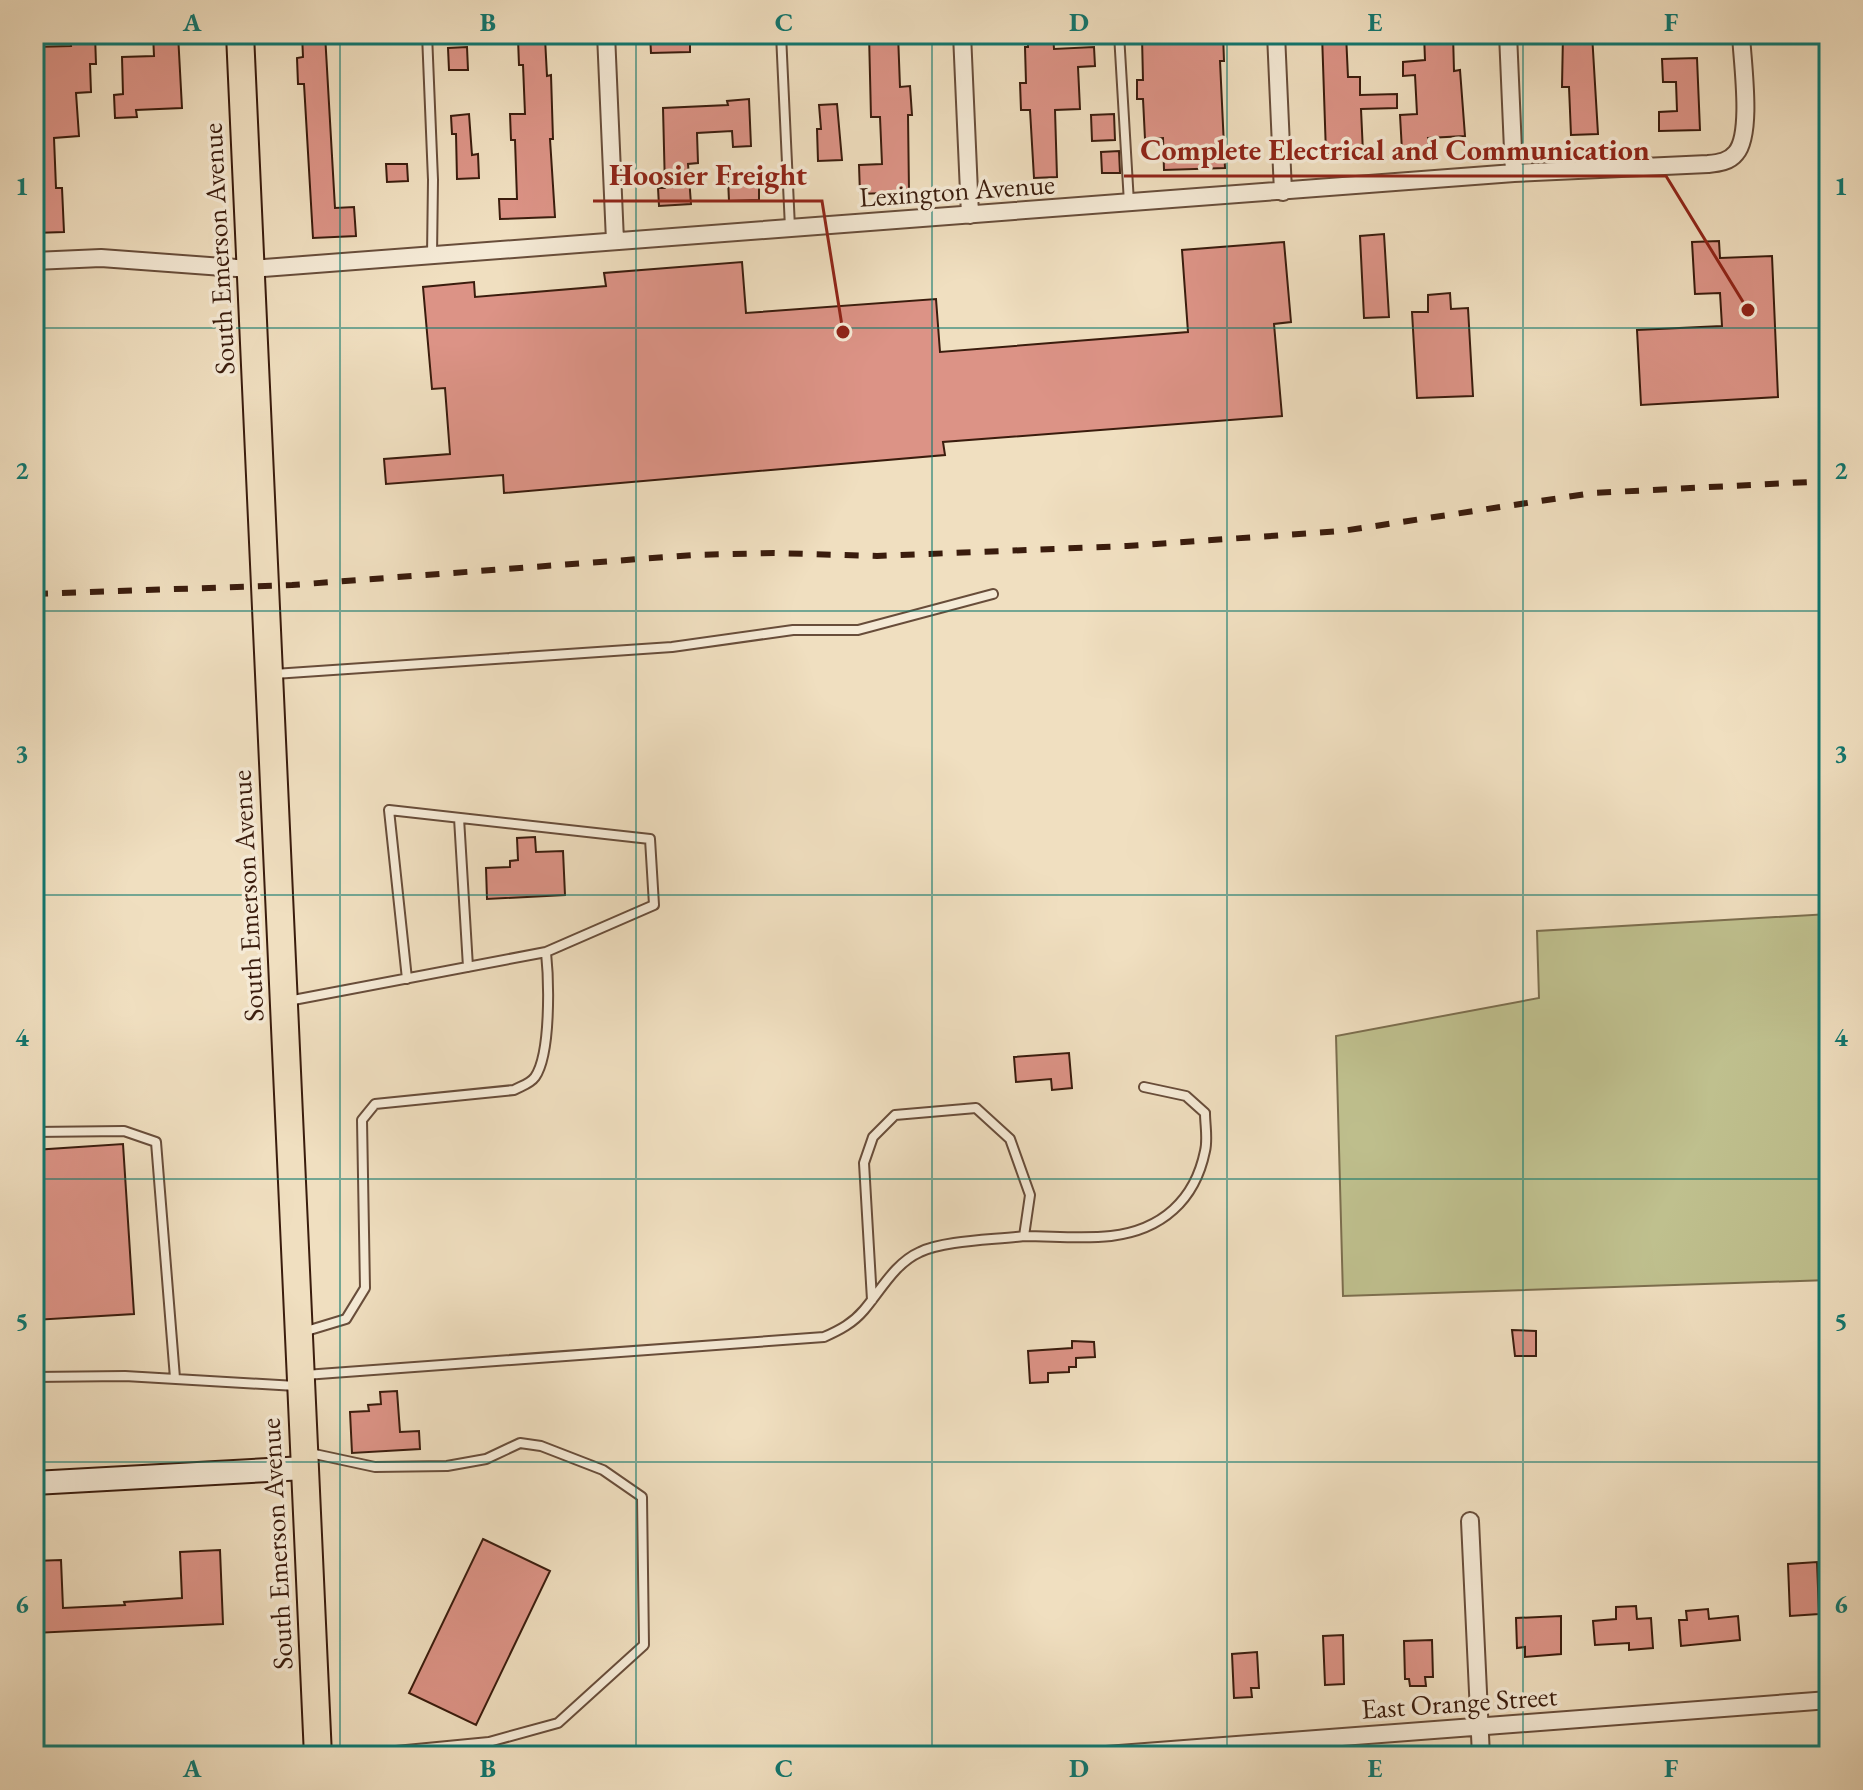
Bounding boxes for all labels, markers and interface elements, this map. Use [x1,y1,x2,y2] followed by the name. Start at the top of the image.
[182,5,202,39] text: A
[480,5,496,39] text: B
[775,5,793,39] text: C
[1069,5,1089,39] text: D
[1368,5,1383,39] text: E
[1664,5,1678,39] text: F
[193,122,243,376] street label: South Emerson Avenue
[1124,122,1666,176] callout: Complete Electrical and Communication
[1140,130,1650,169] text: Complete Electrical and Communication
[593,147,822,201] callout: Hoosier Freight
[609,155,808,194] text: Hoosier Freight
[858,165,1056,215] street label: Lexington Avenue
[15,169,29,203] text: 1
[1834,169,1848,203] text: 1
[15,453,29,487] text: 2
[1834,453,1848,487] text: 2
[15,736,29,770] text: 3
[1834,736,1848,770] text: 3
[222,769,272,1023] street label: South Emerson Avenue
[15,1020,29,1054] text: 4
[1834,1020,1848,1054] text: 4
[15,1304,29,1338] text: 5
[1834,1304,1848,1338] text: 5
[251,1417,301,1671] street label: South Emerson Avenue
[15,1587,29,1621] text: 6
[1834,1587,1848,1621] text: 6
[1360,1677,1559,1727] street label: East Orange Street
[182,1751,202,1785] text: A
[480,1751,496,1785] text: B
[775,1751,793,1785] text: C
[1069,1751,1089,1785] text: D
[1368,1751,1383,1785] text: E
[1664,1751,1678,1785] text: F

